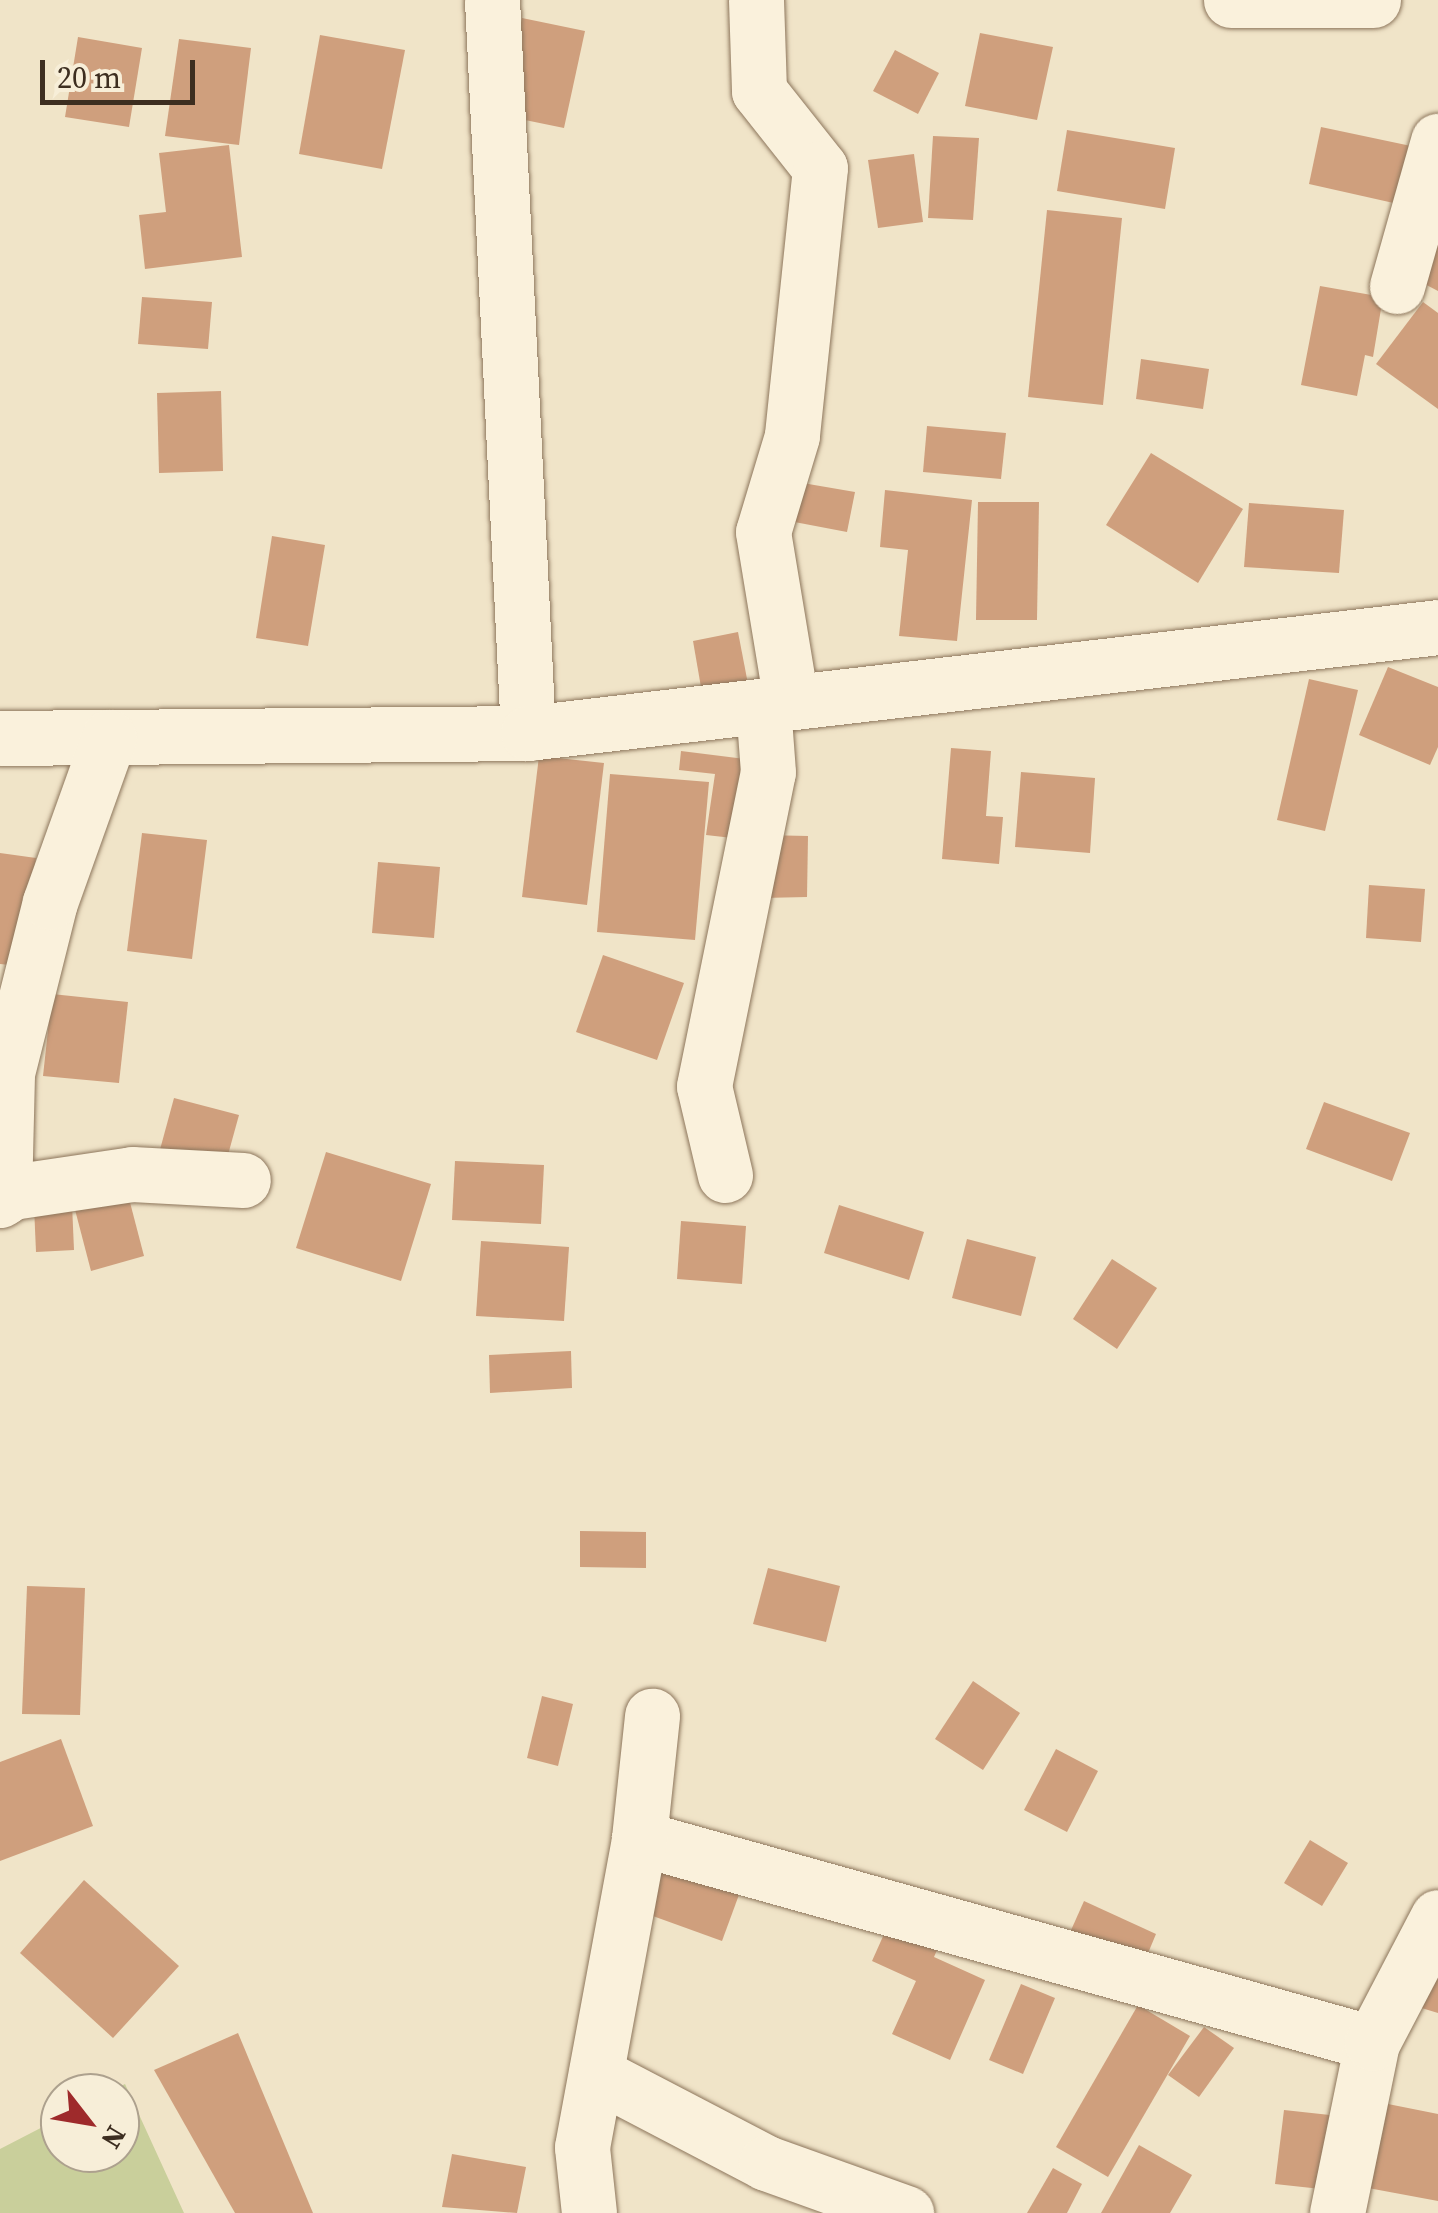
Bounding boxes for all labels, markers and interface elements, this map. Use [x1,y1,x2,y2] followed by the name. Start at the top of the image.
[45,40,200,102] scale bar
[57,57,121,98] text: 20 m
[40,2073,140,2173] north arrow
[92,2119,136,2156] text: N

